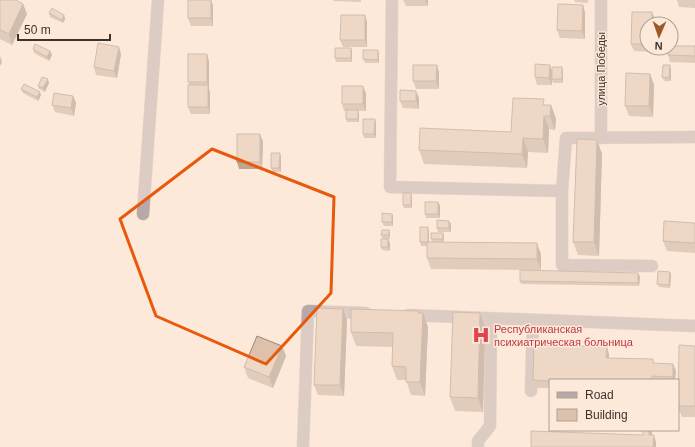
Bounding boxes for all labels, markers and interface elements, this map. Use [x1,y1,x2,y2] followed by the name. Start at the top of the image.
[18,16,110,42] scale bar
[639,16,679,56] north arrow
[24,23,51,37] text: 50 m
[595,32,607,106] street label: улица Победы
[654,40,663,52] text: N
[494,323,634,348] place label: Республиканская психиатрическая больница
[471,325,491,345] hospital icon: Республиканская психиатрическая больница
[549,379,679,431] legend
[585,388,614,402] text: Road
[585,408,628,422] text: Building

